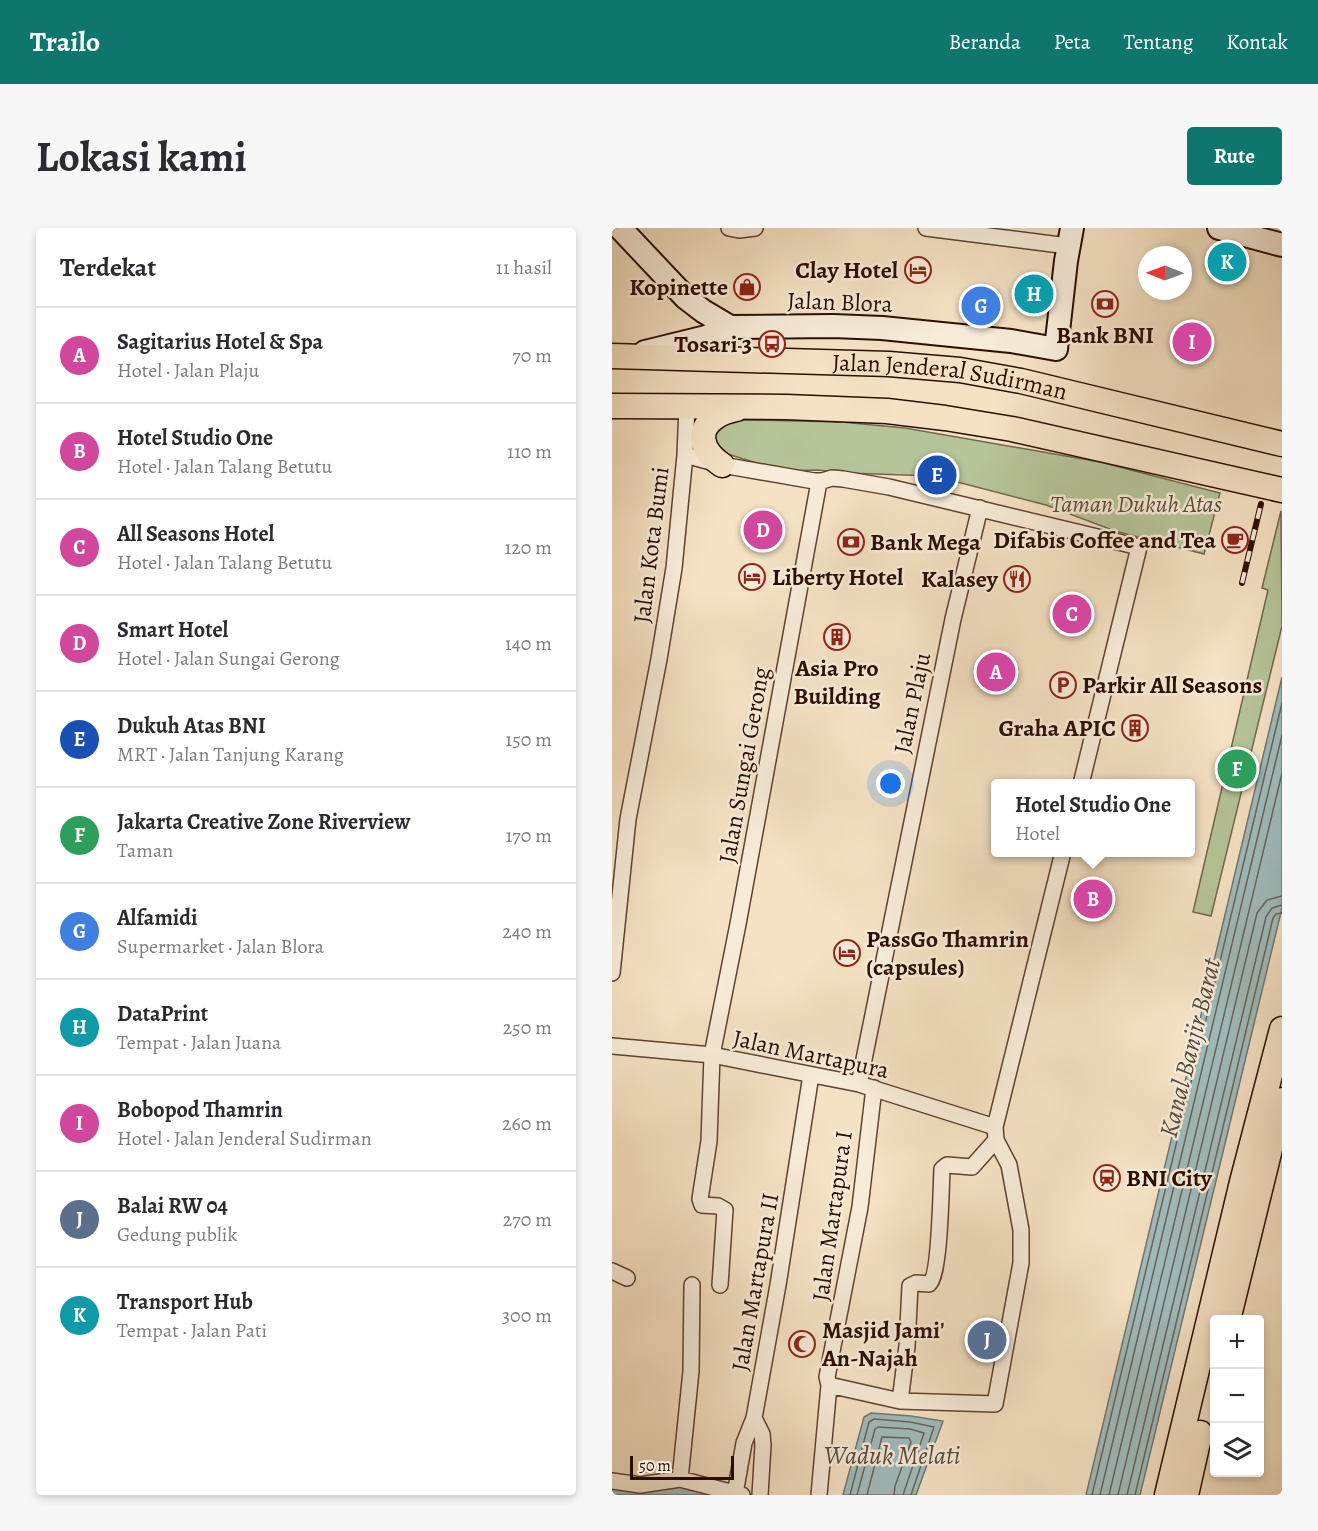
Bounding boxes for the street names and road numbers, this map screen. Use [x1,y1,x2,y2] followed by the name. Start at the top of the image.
[787,284,894,320] street label: Jalan Blora
[832,346,1071,408] street label: Jalan Jenderal Sudirman
[626,465,676,625] street label: Jalan Kota Bumi
[886,650,938,756] street label: Jalan Plaju
[711,664,777,866] street label: Jalan Sungai Gerong
[730,1022,893,1086] street label: Jalan Martapura
[804,1129,860,1303] street label: Jalan Martapura I
[724,1190,786,1374] street label: Jalan Martapura II

